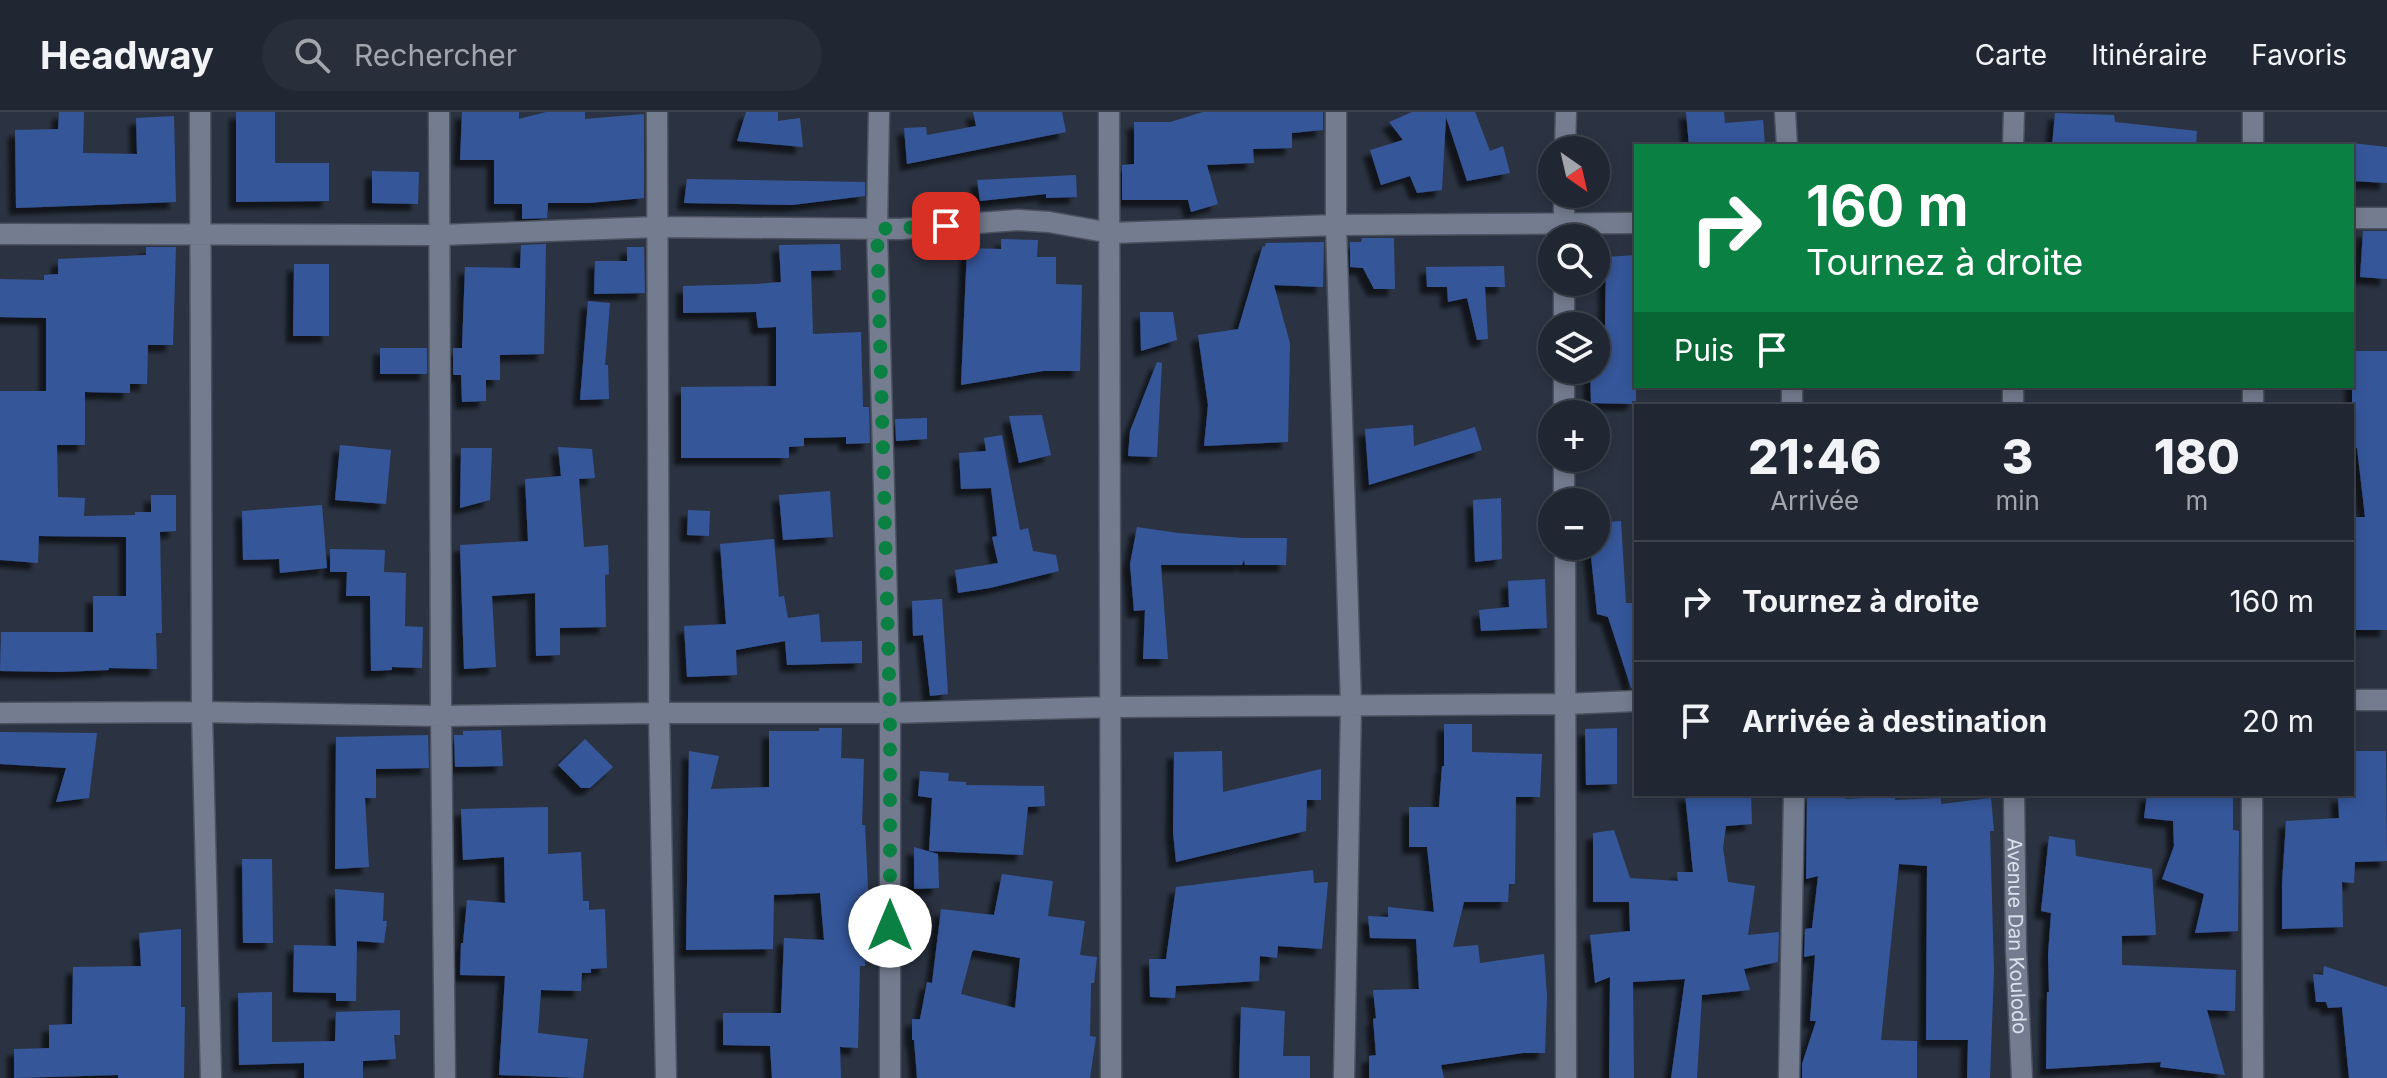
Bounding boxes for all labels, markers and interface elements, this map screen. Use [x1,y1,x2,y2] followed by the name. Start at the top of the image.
[262,19,822,91] search box
[40,32,214,78] text: Headway
[290,33,334,77] icon: search
[354,37,517,73] text: Rechercher
[1975,38,2047,72] text: Carte
[2091,38,2207,72] text: Itinéraire
[2251,38,2347,72] text: Favoris
[1538,136,1610,208] north arrow
[1538,136,1610,560] map controls
[1806,172,1969,240] text: 160 m
[1674,176,1778,280] icon: right
[912,192,980,260] pin
[924,204,968,248] icon: arrive
[1538,224,1610,296] button: search
[1806,240,2083,284] text: Tournez à droite
[1538,312,1610,384] button: layers
[1750,328,1794,372] icon: arrive
[1674,332,1734,368] text: Puis
[1538,400,1610,472] button: +
[1748,427,1881,486] text: 21:46
[2002,427,2033,486] text: 3
[2154,427,2240,486] text: 180
[1770,485,1859,516] text: Arrivée
[1995,485,2040,516] text: min
[2186,485,2208,516] text: m
[1538,488,1610,560] button: −
[1674,579,1718,623] icon: right
[1742,583,1979,619] text: Tournez à droite
[2230,583,2314,619] text: 160 m
[1674,699,1718,743] icon: arrive
[1742,703,2047,739] text: Arrivée à destination
[2242,703,2314,739] text: 20 m
[2003,838,2032,1035] street label: Avenue Dan Koulodo
[848,884,932,968] position arrow

